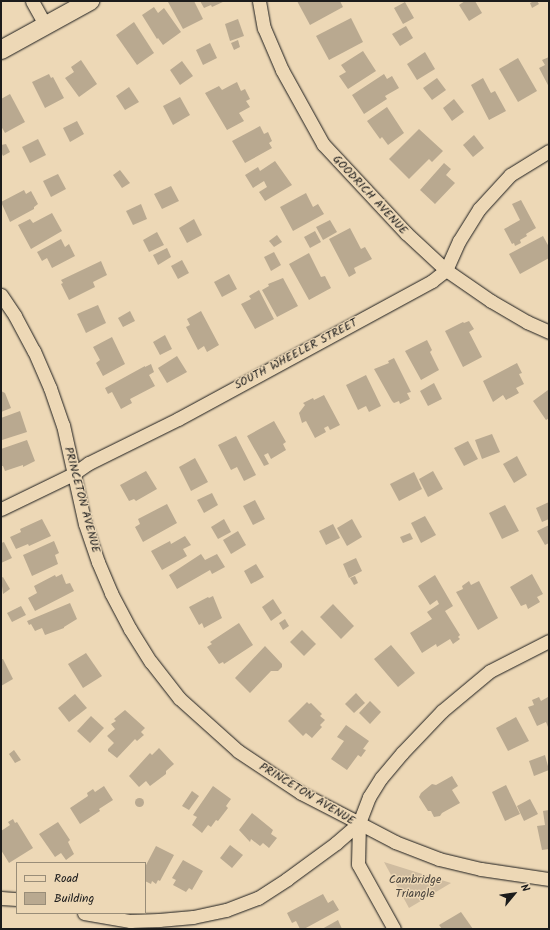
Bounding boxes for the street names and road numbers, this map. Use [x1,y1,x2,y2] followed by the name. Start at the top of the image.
[329,152,411,238] street label: GOODRICH AVENUE
[232,315,360,393] street label: SOUTH WHEELER STREET
[61,445,103,555] street label: PRINCETON AVENUE
[256,760,358,828] street label: PRINCETON AVENUE

